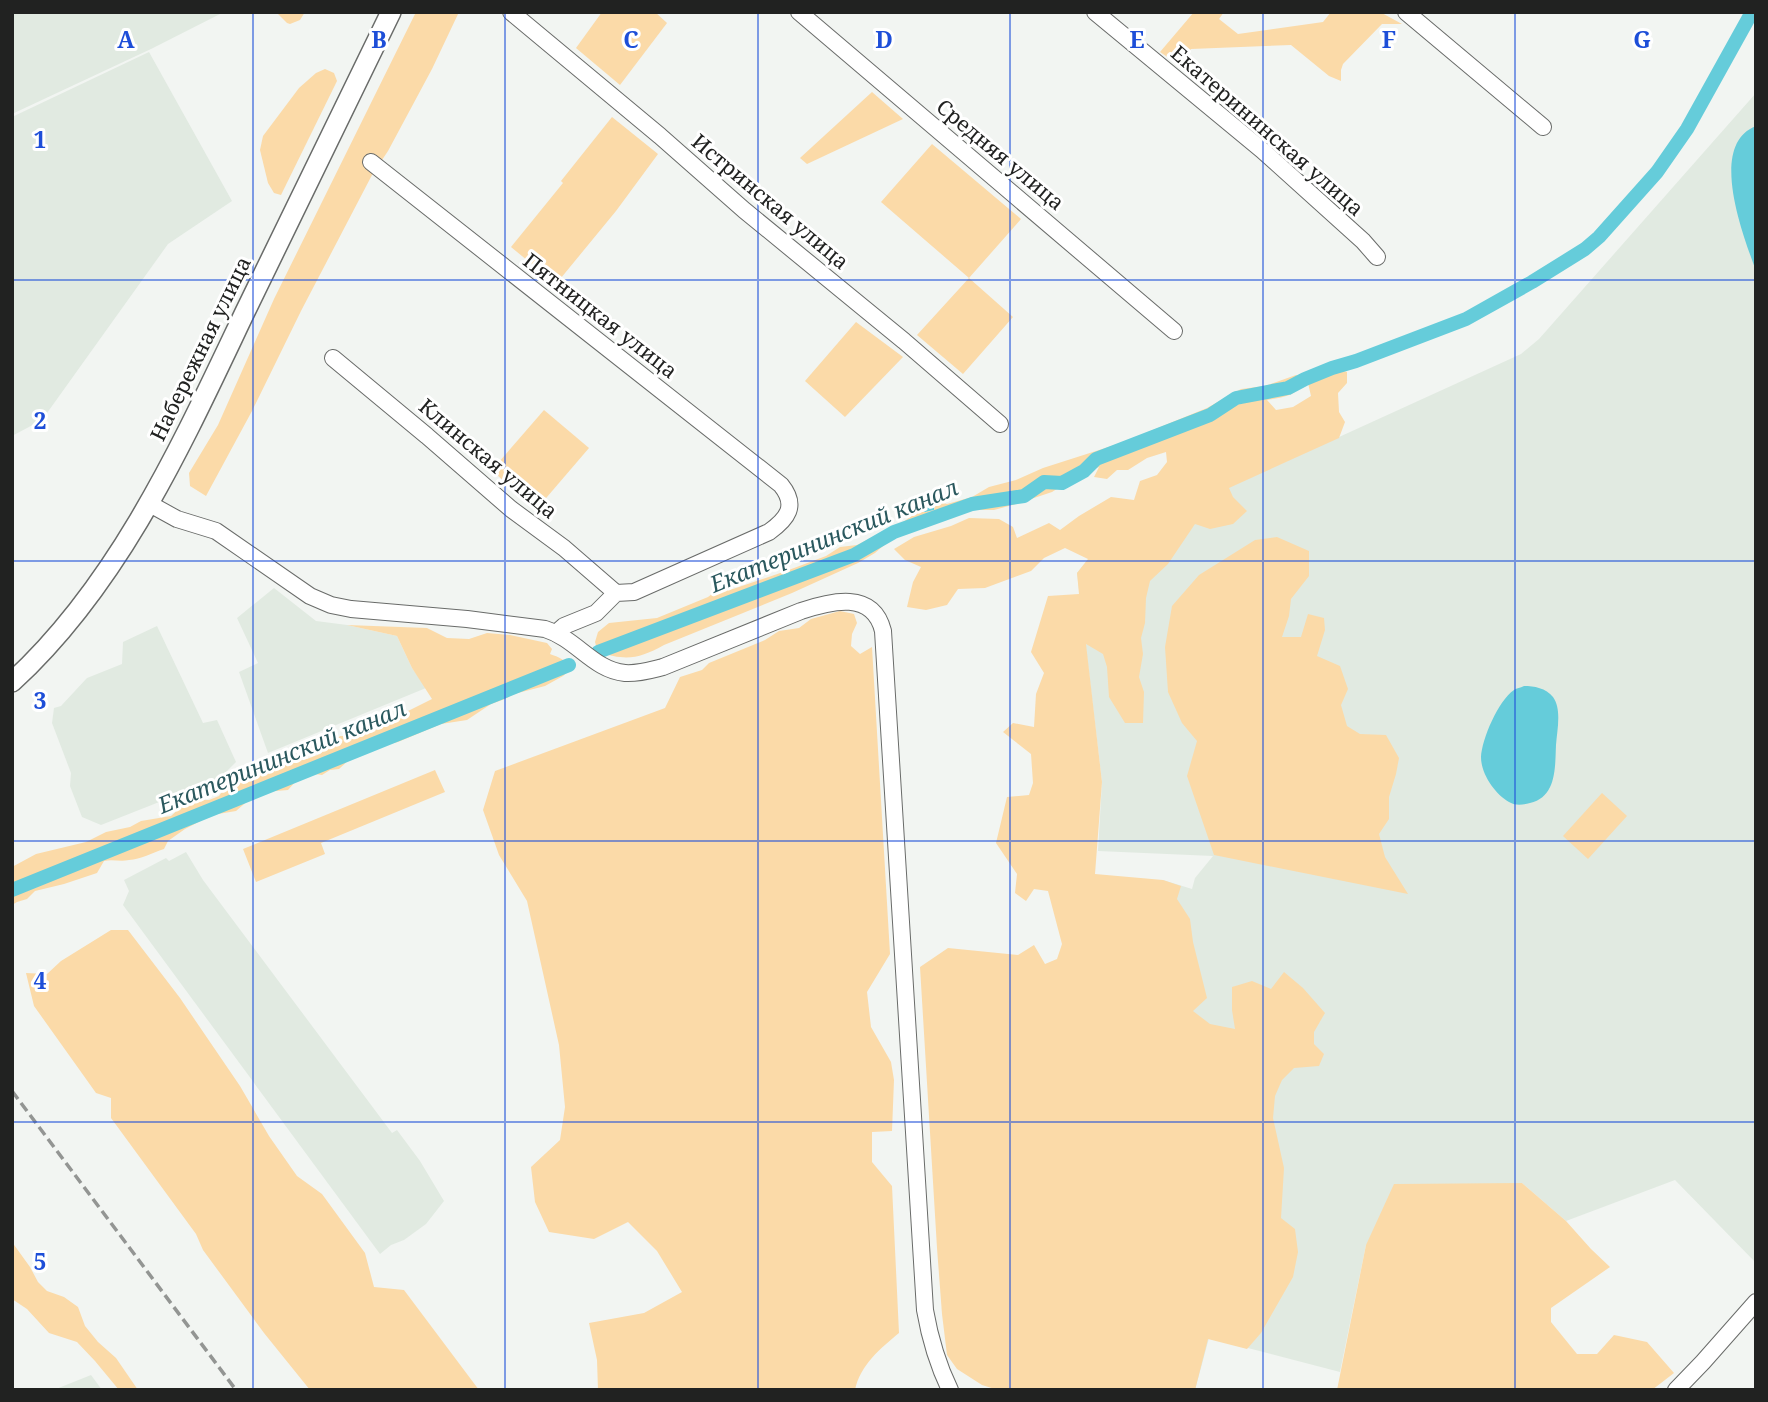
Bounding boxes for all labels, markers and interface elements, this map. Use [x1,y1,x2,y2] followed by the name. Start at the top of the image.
[117,23,135,55] text: A
[371,23,387,55] text: B
[623,23,639,55] text: C
[875,23,893,55] text: D
[1129,23,1145,55] text: E
[1382,23,1396,55] text: F
[1633,23,1651,55] text: G
[1165,39,1370,222] street label: Екатерининская улица
[931,92,1070,216] street label: Средняя улица
[34,123,47,155] text: 1
[686,127,855,275] street label: Истринская улица
[518,246,683,384] street label: Пятницкая улица
[143,252,257,445] street label: Набережная улица
[413,392,564,525] street label: Клинская улица
[34,404,47,436] text: 2
[704,470,963,600] water label: Екатерининский канал
[34,684,47,716] text: 3
[152,691,411,821] water label: Екатерининский канал
[34,964,47,996] text: 4
[34,1245,47,1277] text: 5

